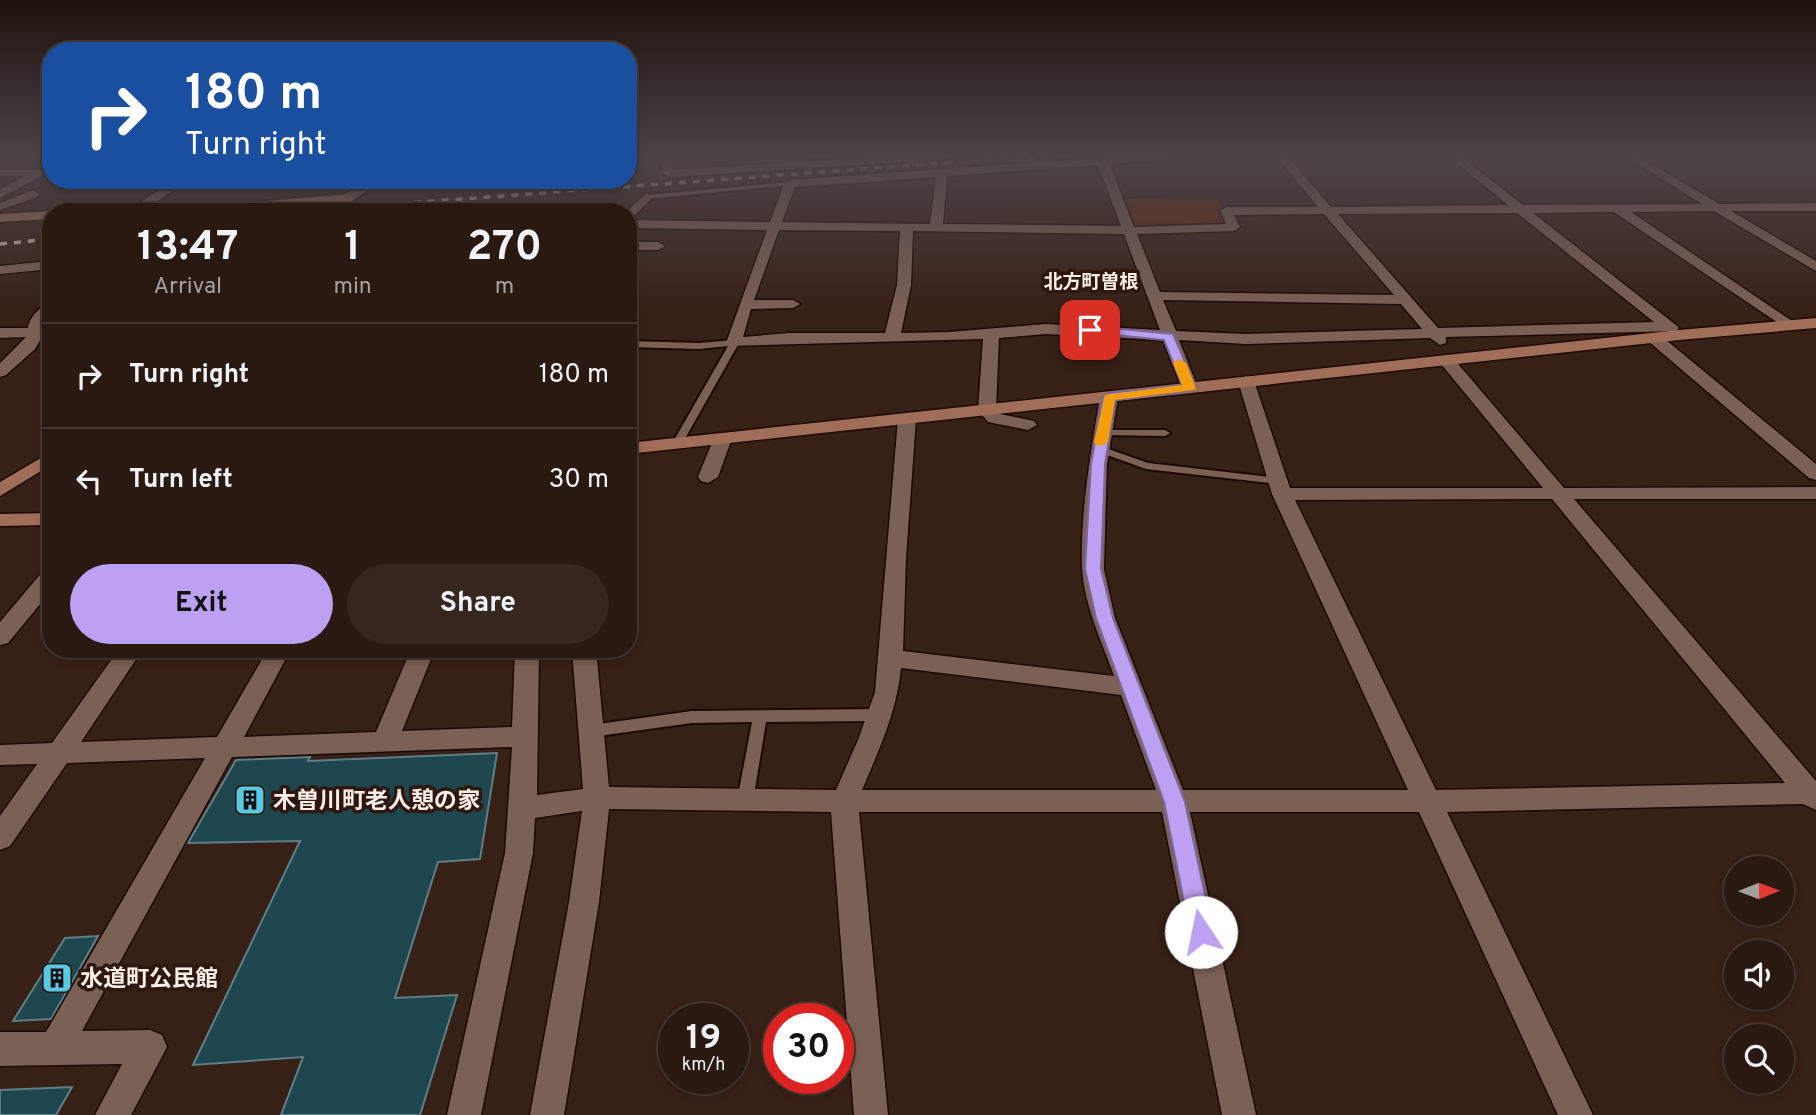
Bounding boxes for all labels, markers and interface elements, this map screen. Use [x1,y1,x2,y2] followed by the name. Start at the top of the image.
[185,65,322,127] text: 180 m
[70,70,161,161] icon: right
[185,126,327,166] text: Turn right
[137,222,239,275] text: 13:47
[344,222,361,275] text: 1
[467,222,542,275] text: 270
[1043,271,1139,295] district label: 北方町曽根
[153,273,222,302] text: Arrival
[333,273,372,302] text: min
[495,273,514,302] text: m
[1060,300,1120,360] pin
[1071,311,1109,349] icon: arrive
[70,357,108,395] icon: right
[129,359,249,392] text: Turn right
[539,359,609,392] text: 180 m
[70,462,108,500] icon: left
[129,464,233,497] text: Turn left
[549,464,609,497] text: 30 m
[70,564,333,644] button: Exit
[347,564,609,644] button: Share
[233,783,267,817] building icon: 木曽川町老人憩の家
[273,788,480,817] place label: 木曽川町老人憩の家
[1724,856,1794,926] north arrow
[1724,856,1794,1094] map controls
[1164,895,1238,969] position arrow
[1724,940,1794,1010] button: sound
[40,961,74,995] building icon: 水道町公民館
[80,966,218,995] place label: 水道町公民館
[763,1003,854,1094] speed limit sign: 30
[686,1017,721,1061] text: 19
[1724,1024,1794,1094] button: search
[682,1054,725,1077] text: km/h

